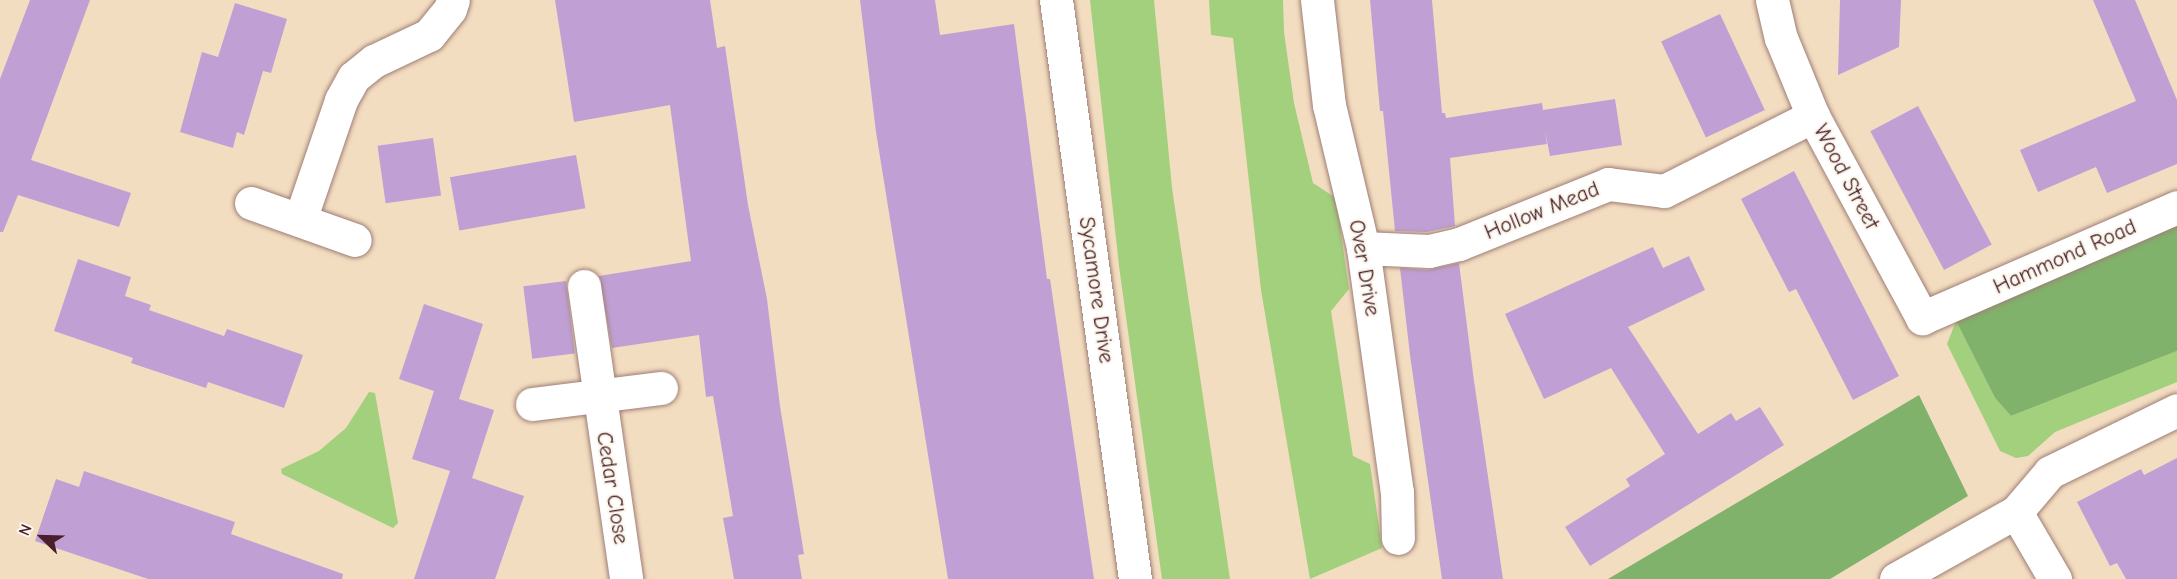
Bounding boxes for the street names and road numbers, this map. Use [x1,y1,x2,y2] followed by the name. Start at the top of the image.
[1807,120,1885,234] street label: Wood Street
[1481,176,1603,246] street label: Hollow Mead
[1989,214,2141,300] street label: Hammond Road
[1073,215,1119,365] street label: Sycamore Drive
[1343,218,1385,318] street label: Over Drive
[590,430,634,546] street label: Cedar Close

